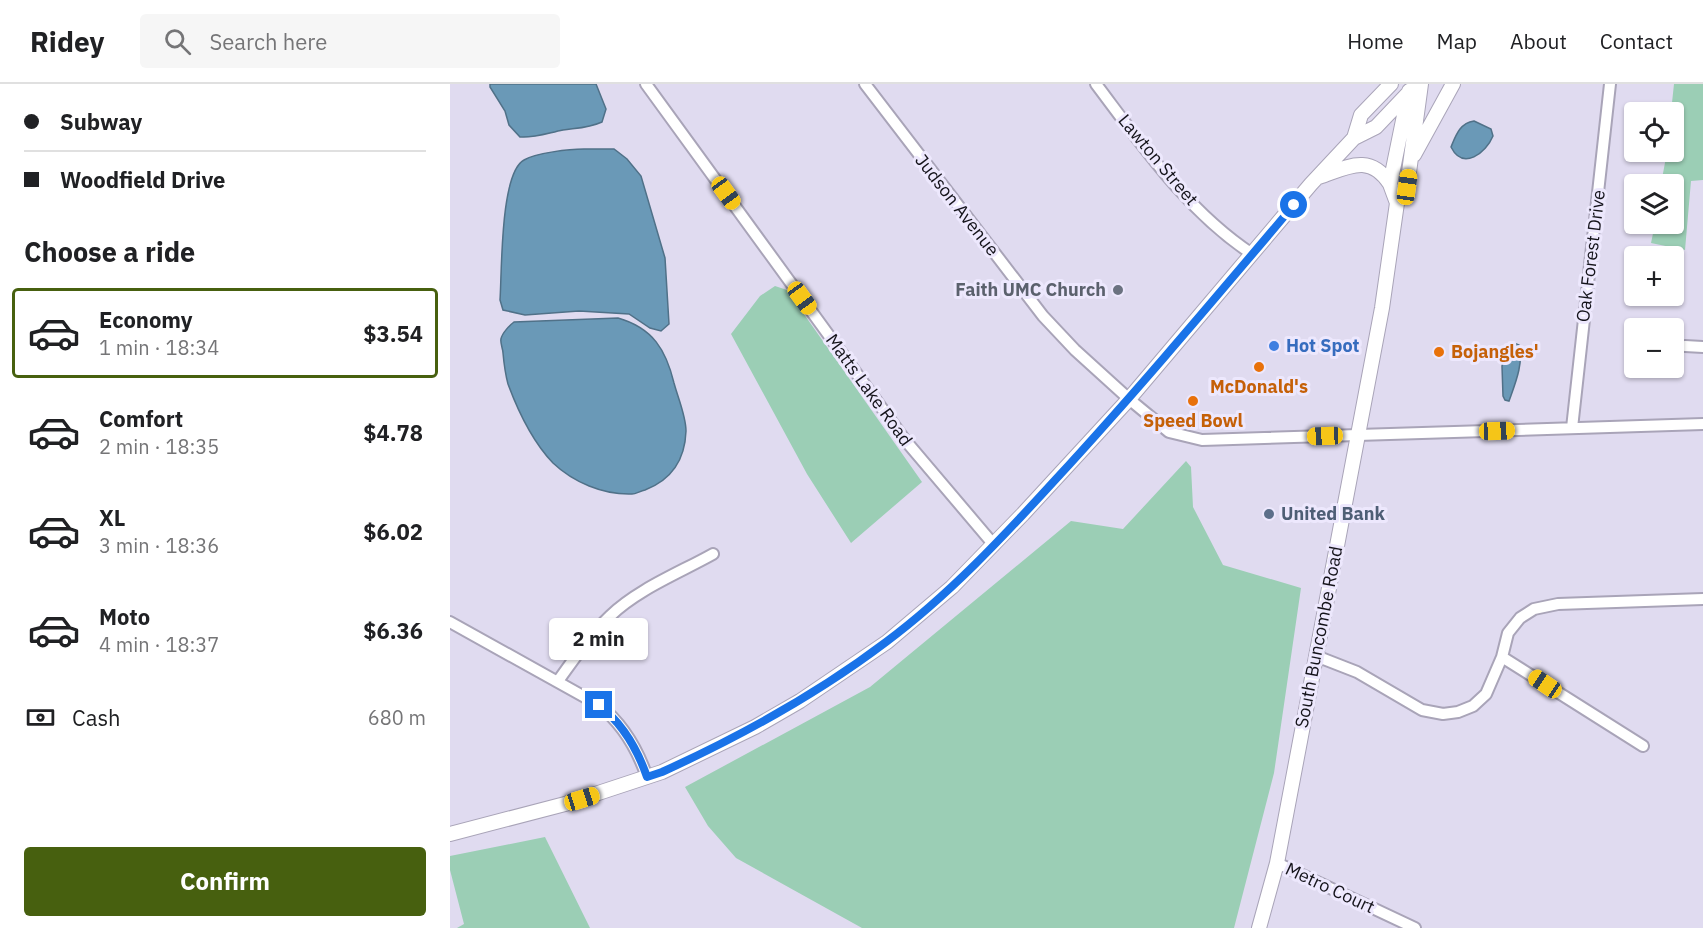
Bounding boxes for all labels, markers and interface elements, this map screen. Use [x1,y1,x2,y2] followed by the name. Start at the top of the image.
[140,14,560,68] search box
[30,23,104,60] text: Ridey
[161,25,194,58] icon: search
[209,27,327,56] text: Search here
[1347,27,1404,55] text: Home
[1437,27,1477,55] text: Map
[1510,27,1567,55] text: About
[1600,27,1673,55] text: Contact
[1624,102,1684,378] map controls
[1624,102,1684,162] button: locate
[60,107,142,136] text: Subway
[1113,109,1203,210] street label: Lawton Street
[910,149,1004,260] street label: Judson Avenue
[60,165,225,194] text: Woodfield Drive
[1396,168,1418,206] car
[708,173,744,213] car
[1624,174,1684,234] button: layers
[1571,188,1610,323] street label: Oak Forest Drive
[1280,191,1307,218] route start
[24,234,195,269] text: Choose a ride
[1624,246,1684,306] button: +
[784,278,820,318] car
[955,278,1106,301] place label: Faith UMC Church
[1111,283,1125,297] marker: Faith UMC Church
[99,305,193,334] text: Economy
[27,306,81,360] icon: car
[1624,318,1684,378] button: −
[363,319,423,348] text: $3.54
[821,329,918,450] street label: Matts Lake Road
[99,334,219,361] text: 1 min · 18:34
[1286,334,1359,357] place label: Hot Spot
[1267,339,1281,353] marker: Hot Spot
[1451,340,1539,363] place label: Bojangles'
[1432,345,1446,359] marker: Bojangles'
[1252,360,1266,374] marker: McDonald's
[1210,375,1308,398] place label: McDonald's
[1186,394,1200,408] marker: Speed Bowl
[99,404,183,433] text: Comfort
[27,405,81,459] icon: car
[1143,409,1244,432] place label: Speed Bowl
[363,418,423,447] text: $4.78
[1479,421,1515,441] car
[1307,426,1343,446] car
[99,433,219,460] text: 2 min · 18:35
[1281,502,1385,525] place label: United Bank
[99,503,125,532] text: XL
[27,504,81,558] icon: car
[1262,507,1276,521] marker: United Bank
[363,517,423,546] text: $6.02
[99,532,219,559] text: 3 min · 18:36
[1290,544,1347,730] street label: South Buncombe Road
[99,602,150,631] text: Moto
[27,603,81,657] icon: car
[363,616,423,645] text: $6.36
[550,618,648,660] callout: 2 min
[572,625,625,652] text: 2 min
[99,631,219,658] text: 4 min · 18:37
[1525,666,1565,702] car
[585,691,612,718] route end
[24,701,57,734] icon: cash
[72,703,121,732] text: Cash
[368,704,426,731] text: 680 m
[562,785,602,813] car
[24,847,426,916] button: Confirm
[1282,857,1379,918] street label: Metro Court

